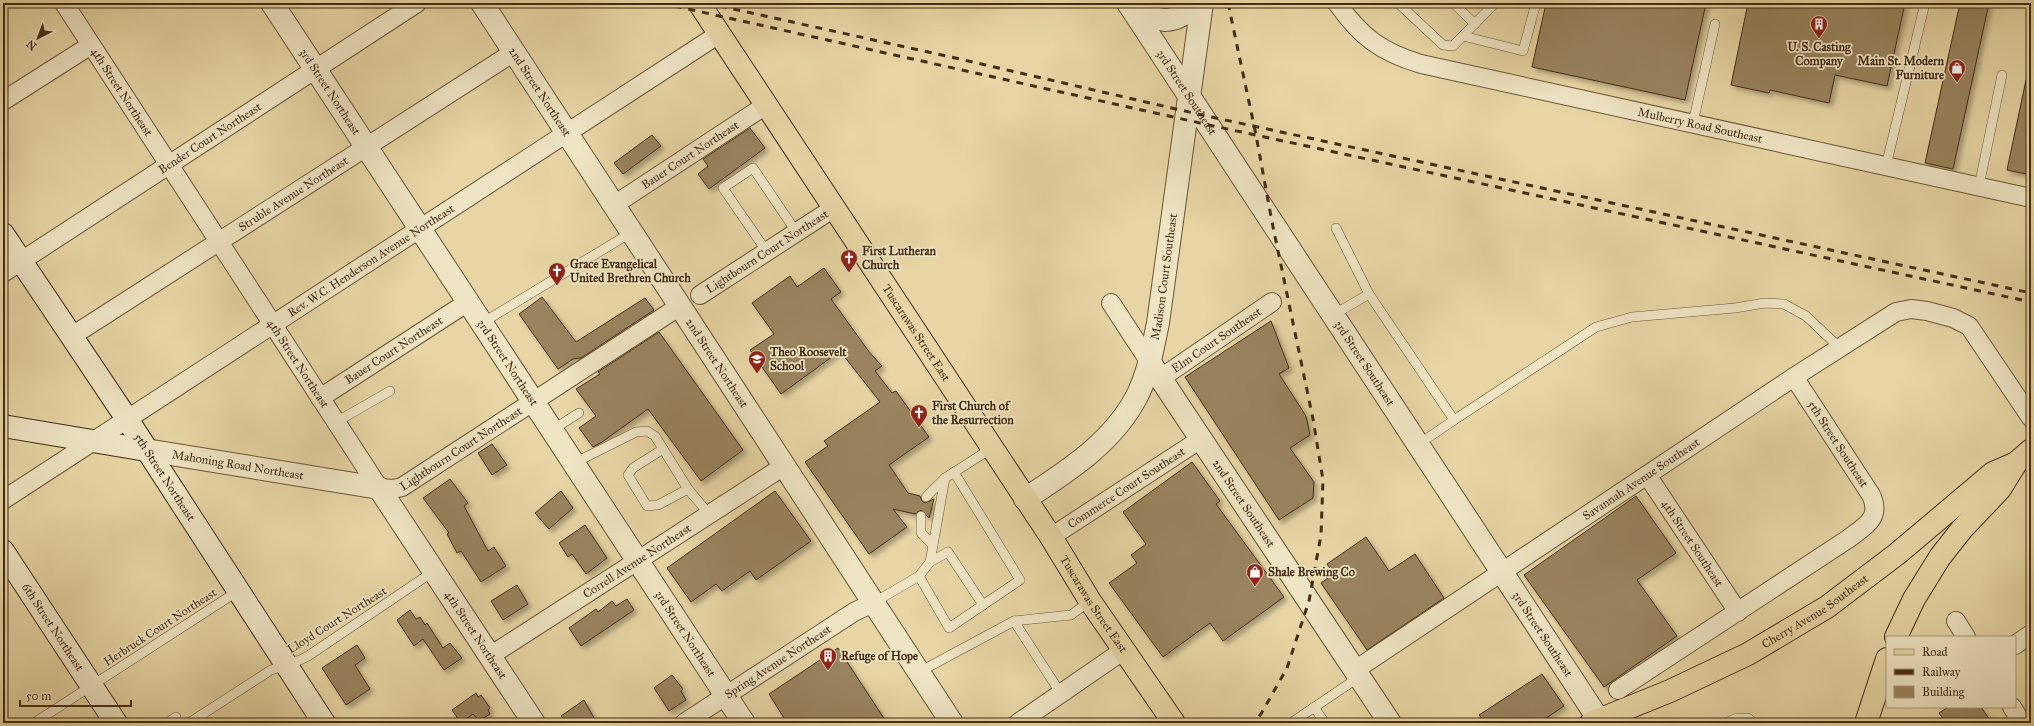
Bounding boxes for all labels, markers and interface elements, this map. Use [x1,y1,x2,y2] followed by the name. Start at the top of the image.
[1809,14,1829,39] building icon: U. S. Casting Company
[18,18,58,58] north arrow
[23,37,39,53] text: N
[1787,40,1851,69] place label: U. S. Casting Company
[88,45,156,139] street label: 4th Street Northeast
[506,45,575,140] street label: 2nd Street Northeast
[297,46,364,138] street label: 3rd Street Northeast
[1154,47,1220,138] street label: 3rd Street Southeast
[1858,54,1945,82] place label: Main St. Modern Furniture
[1947,58,1967,83] shop icon: Main St. Modern Furniture
[156,99,265,177] street label: Bender Court Northeast
[1636,105,1764,146] street label: Mulberry Road Southeast
[639,117,742,192] street label: Bauer Court Northeast
[236,153,351,234] street label: Struble Avenue Northeast
[285,201,457,320] street label: Rev. W.C. Henderson Avenue Northeast
[703,206,831,296] street label: Lightbourn Court Northeast
[1148,212,1180,341] street label: Madison Court Southeast
[862,244,937,272] place label: First Lutheran Church
[839,248,859,273] church icon: First Lutheran Church
[570,257,691,285] place label: Grace Evangelical United Brethren Church
[547,261,567,286] church icon: Grace Evangelical United Brethren Church
[879,282,954,385] street label: Tuscarawas Street East
[1169,304,1264,376] street label: Elm Court Southeast
[342,313,446,387] street label: Bauer Court Northeast
[683,316,752,411] street label: 2nd Street Northeast
[264,317,332,411] street label: 4th Street Northeast
[474,317,542,409] street label: 3rd Street Northeast
[1332,318,1398,409] street label: 3rd Street Southeast
[769,345,847,373] place label: Theo Roosevelt School
[747,349,767,374] school or university icon: Theo Roosevelt School
[1805,398,1872,491] street label: 5th Street Southeast
[931,399,1014,427] place label: First Church of the Resurrection
[397,403,525,493] street label: Lightbourn Court Northeast
[909,403,929,428] church icon: First Church of the Resurrection
[131,431,199,524] street label: 5th Street Northeast
[1580,435,1703,523] street label: Savannah Avenue Southeast
[1065,444,1188,531] street label: Commerce Court Southeast
[171,447,305,483] street label: Mahoning Road Northeast
[1210,457,1278,551] street label: 2nd Street Southeast
[1658,497,1727,590] street label: 4th Street Southeast
[580,520,694,601] street label: Correll Avenue Northeast
[1057,553,1131,656] street label: Tuscarawas Street East
[1245,562,1265,587] shop icon: Shale Brewing Co
[1268,565,1355,580] place label: Shale Brewing Co
[1759,571,1872,651] street label: Cherry Avenue Southeast
[19,580,87,674] street label: 6th Street Northeast
[285,583,390,656] street label: Lloyd Court Northeast
[101,585,220,669] street label: Herbruck Court Northeast
[442,588,510,682] street label: 4th Street Northeast
[652,588,719,680] street label: 3rd Street Northeast
[1509,589,1576,680] street label: 3rd Street Southeast
[722,622,834,702] street label: Spring Avenue Northeast
[1886,636,2016,708] legend
[1922,645,1948,659] text: Road
[818,646,838,671] building icon: Refuge of Hope
[841,649,918,664] place label: Refuge of Hope
[1922,665,1961,679] text: Railway
[20,682,131,708] scale bar
[1922,685,1965,700] text: Building
[26,689,51,703] text: 50 m

